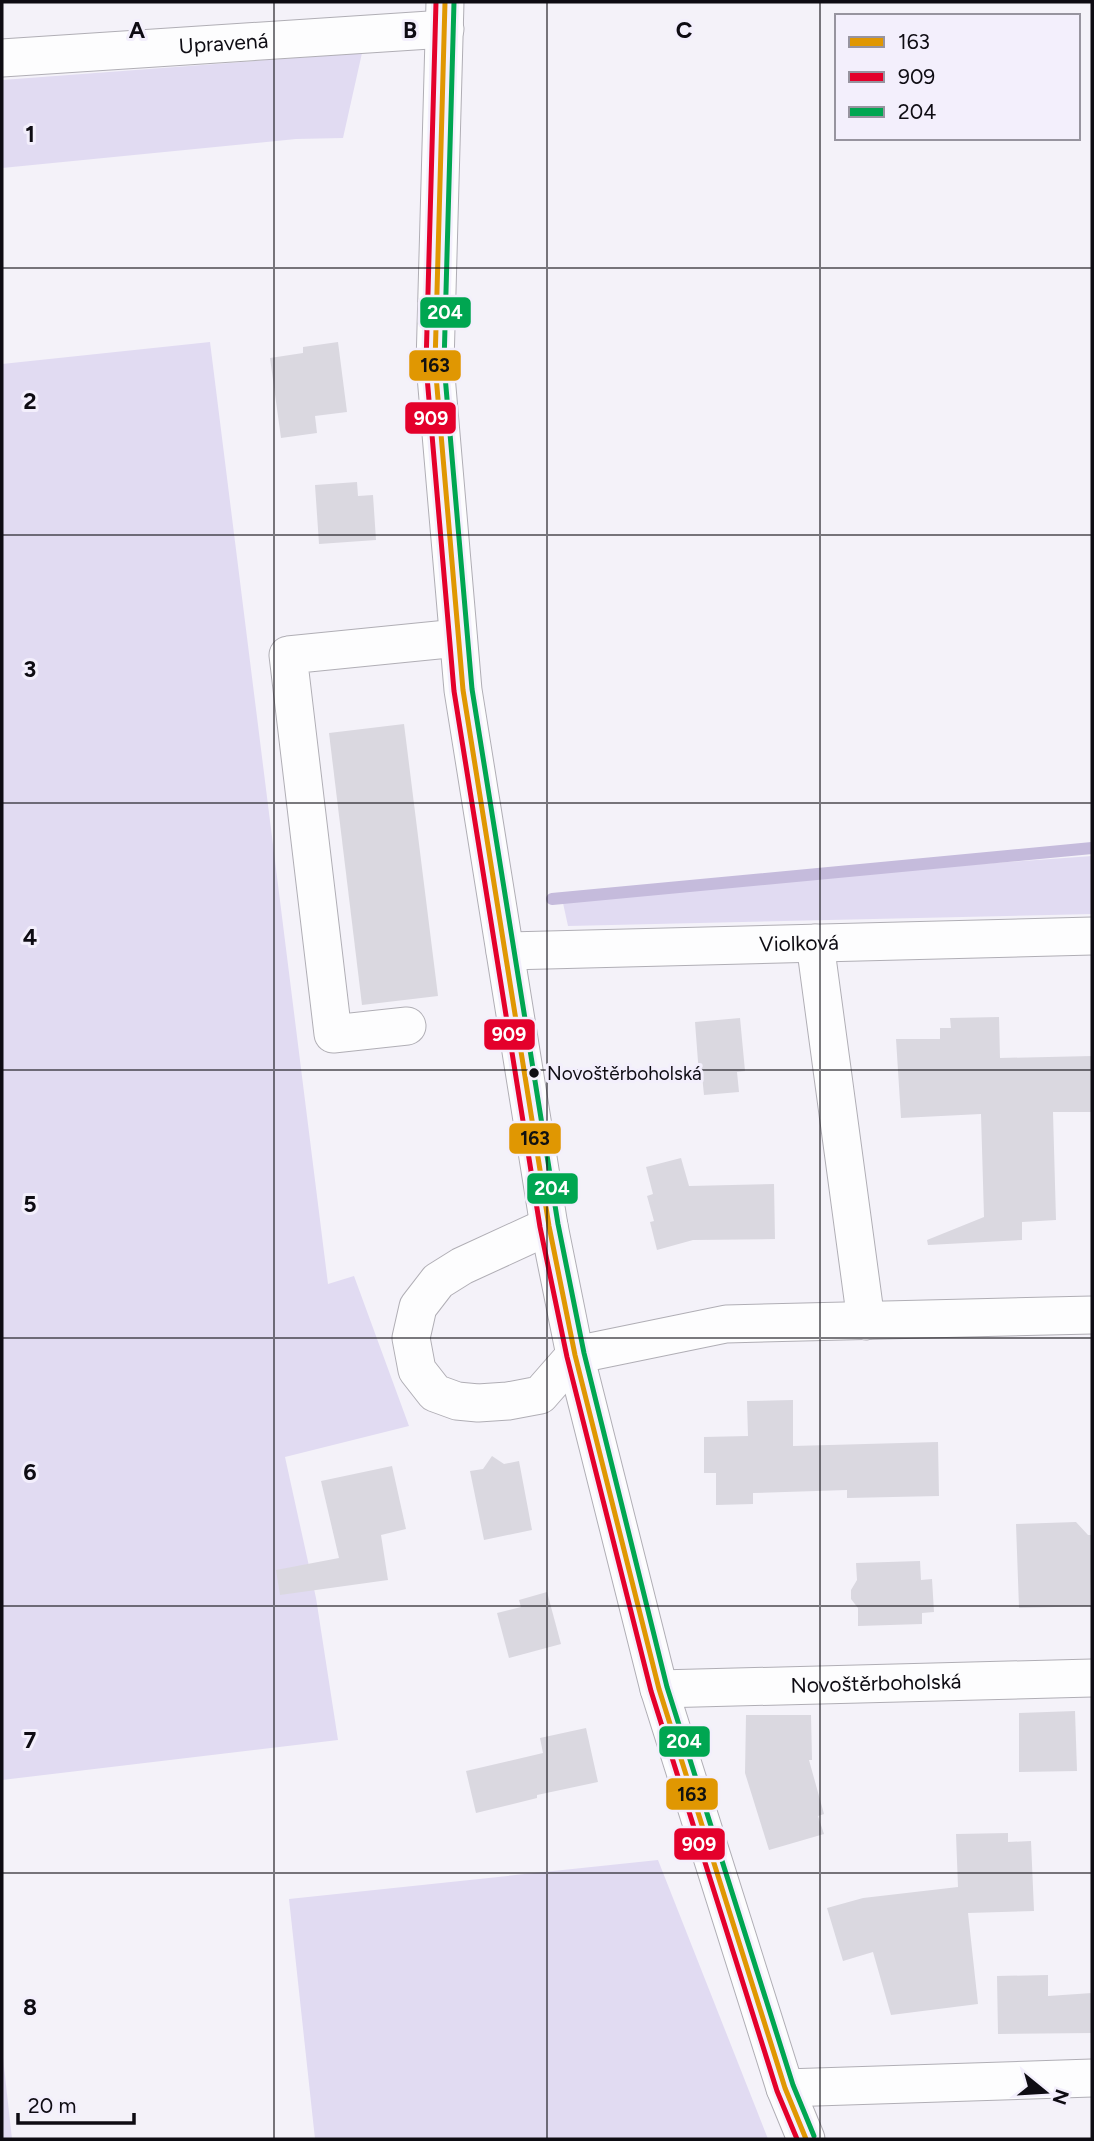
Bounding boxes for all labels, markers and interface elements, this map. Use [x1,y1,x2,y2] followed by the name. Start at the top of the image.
[835,14,1080,140] legend
[129,16,146,44] text: A
[403,16,417,44] text: B
[676,16,693,44] text: C
[178,28,269,58] street label: Upravená
[898,29,930,54] text: 163
[898,64,935,89] text: 909
[898,99,936,124] text: 204
[25,120,35,148] text: 1
[419,296,472,329] line badge: 204
[427,301,463,324] text: 204
[408,349,462,382] line badge: 163
[420,354,450,377] text: 163
[23,387,37,415] text: 2
[404,401,457,435] line badge: 909
[414,407,448,430] text: 909
[24,655,36,683] text: 3
[23,923,37,951] text: 4
[759,929,839,957] street label: Violková
[483,1018,536,1051] line badge: 909
[492,1023,526,1046] text: 909
[547,1062,702,1085] place label: Novoštěrboholská
[527,1066,541,1080] marker: Novoštěrboholská
[508,1122,562,1155] line badge: 163
[520,1127,550,1150] text: 163
[526,1172,579,1205] line badge: 204
[534,1177,570,1200] text: 204
[23,1190,37,1218] text: 5
[23,1458,37,1486] text: 6
[790,1668,962,1698] street label: Novoštěrboholská
[658,1725,711,1758] line badge: 204
[24,1726,37,1754] text: 7
[666,1730,702,1753] text: 204
[665,1777,719,1811] line badge: 163
[677,1783,707,1806] text: 163
[673,1827,726,1861] line badge: 909
[682,1833,716,1856] text: 909
[23,1993,37,2021] text: 8
[1010,2057,1080,2127] north arrow
[18,2082,133,2126] scale bar
[1047,2087,1074,2108] text: N
[28,2093,76,2118] text: 20 m

